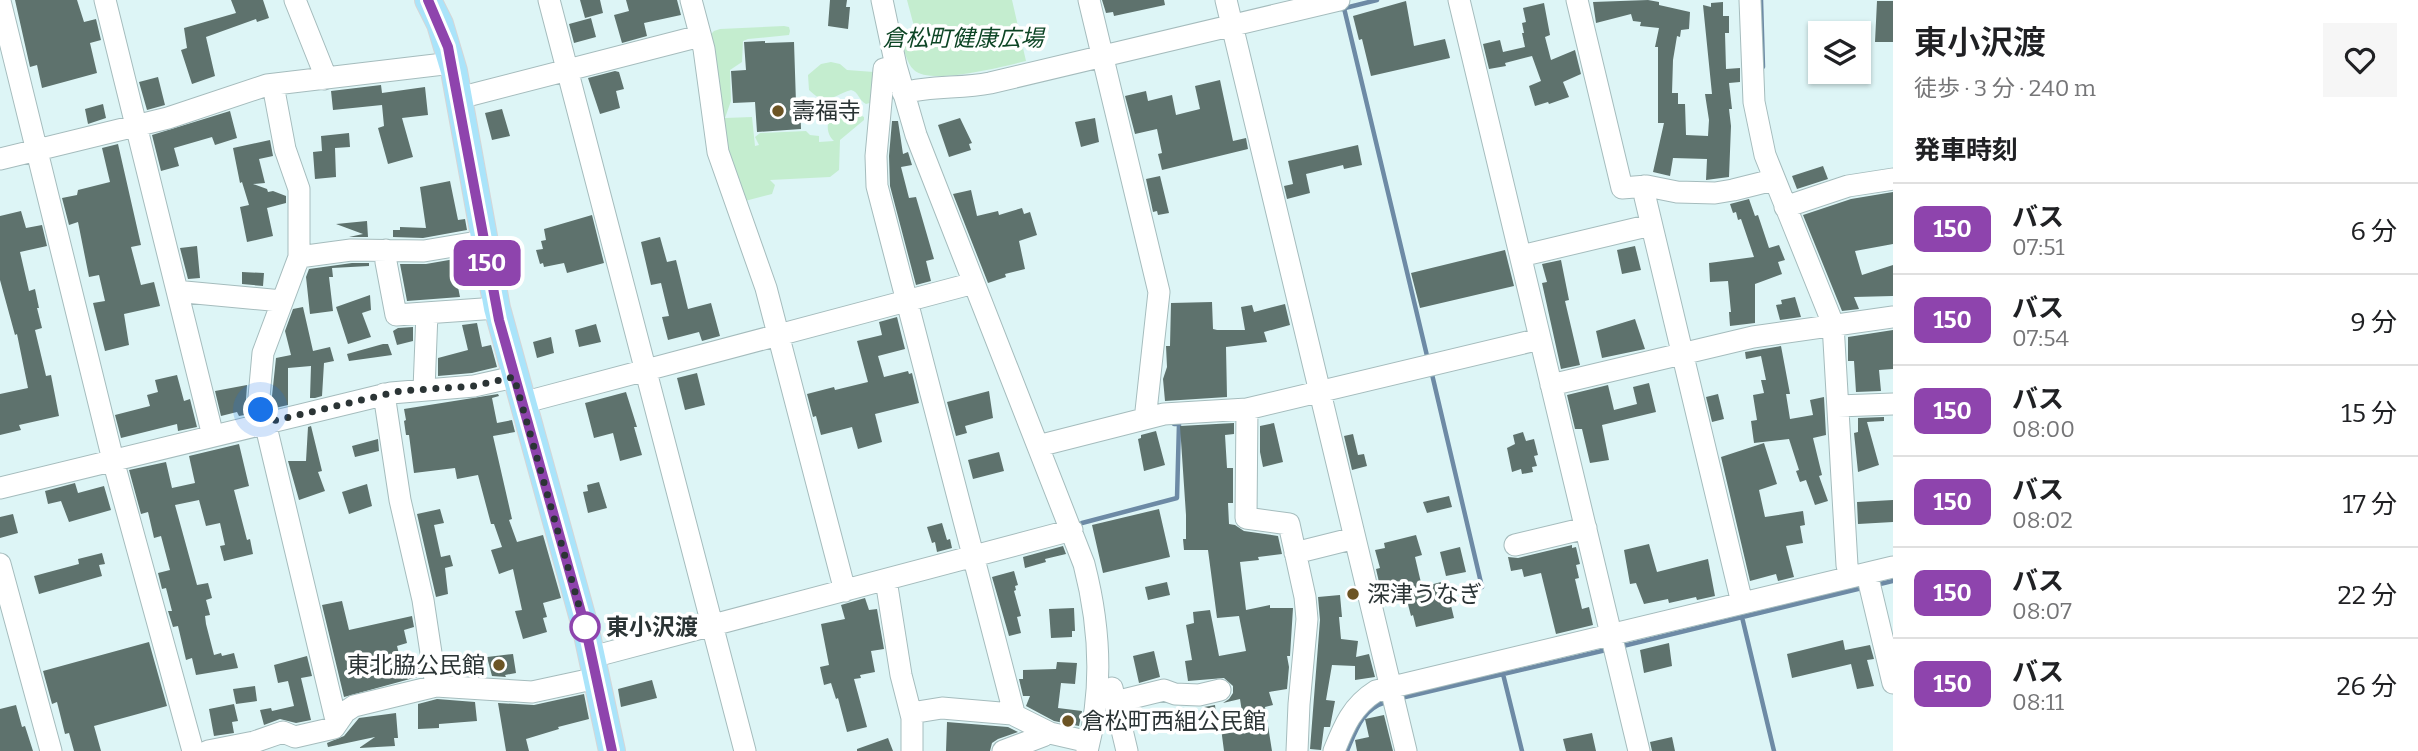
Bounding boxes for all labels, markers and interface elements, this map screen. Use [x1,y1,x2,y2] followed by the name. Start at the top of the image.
[1808,21,1871,84] map controls
[1808,21,1871,84] button: layers
[1914,23,2046,63] text: 東小沢渡
[2323,23,2397,97] button: heart
[883,24,1047,52] park label: 倉松町健康広場
[1914,74,2096,102] text: 徒歩 · 3 分 · 240 m
[792,97,861,125] place label: 壽福寺
[770,103,786,119] marker: 壽福寺
[1914,135,2018,166] text: 発車時刻
[2012,202,2064,233] text: バス
[1933,215,1972,243] text: 150
[2351,216,2397,247] text: 6 分
[2012,233,2065,261] text: 07:51
[447,240,527,286] line badge: 150
[468,249,506,277] text: 150
[2012,293,2064,324] text: バス
[1933,306,1972,334] text: 150
[2351,307,2397,338] text: 9 分
[2012,324,2069,352] text: 07:54
[2012,384,2064,415] text: バス
[243,392,278,427] your location
[1933,397,1972,425] text: 150
[2341,398,2397,429] text: 15 分
[2012,415,2075,443] text: 08:00
[2012,475,2064,506] text: バス
[1933,488,1972,516] text: 150
[2342,489,2397,520] text: 17 分
[2012,506,2073,534] text: 08:02
[2012,566,2064,597] text: バス
[1933,579,1972,607] text: 150
[1367,580,1482,608] place label: 深津うなぎ
[2338,580,2397,611] text: 22 分
[1345,586,1361,602] marker: 深津うなぎ
[2012,597,2072,625] text: 08:07
[570,612,600,642] marker: 東小沢渡
[606,613,698,641] place label: 東小沢渡
[347,651,485,679] place label: 東北脇公民館
[491,657,507,673] marker: 東北脇公民館
[2012,657,2064,688] text: バス
[1933,670,1972,698] text: 150
[2336,671,2397,702] text: 26 分
[2012,688,2064,716] text: 08:11
[1082,707,1266,735] place label: 倉松町西組公民館
[1060,713,1076,729] marker: 倉松町西組公民館

